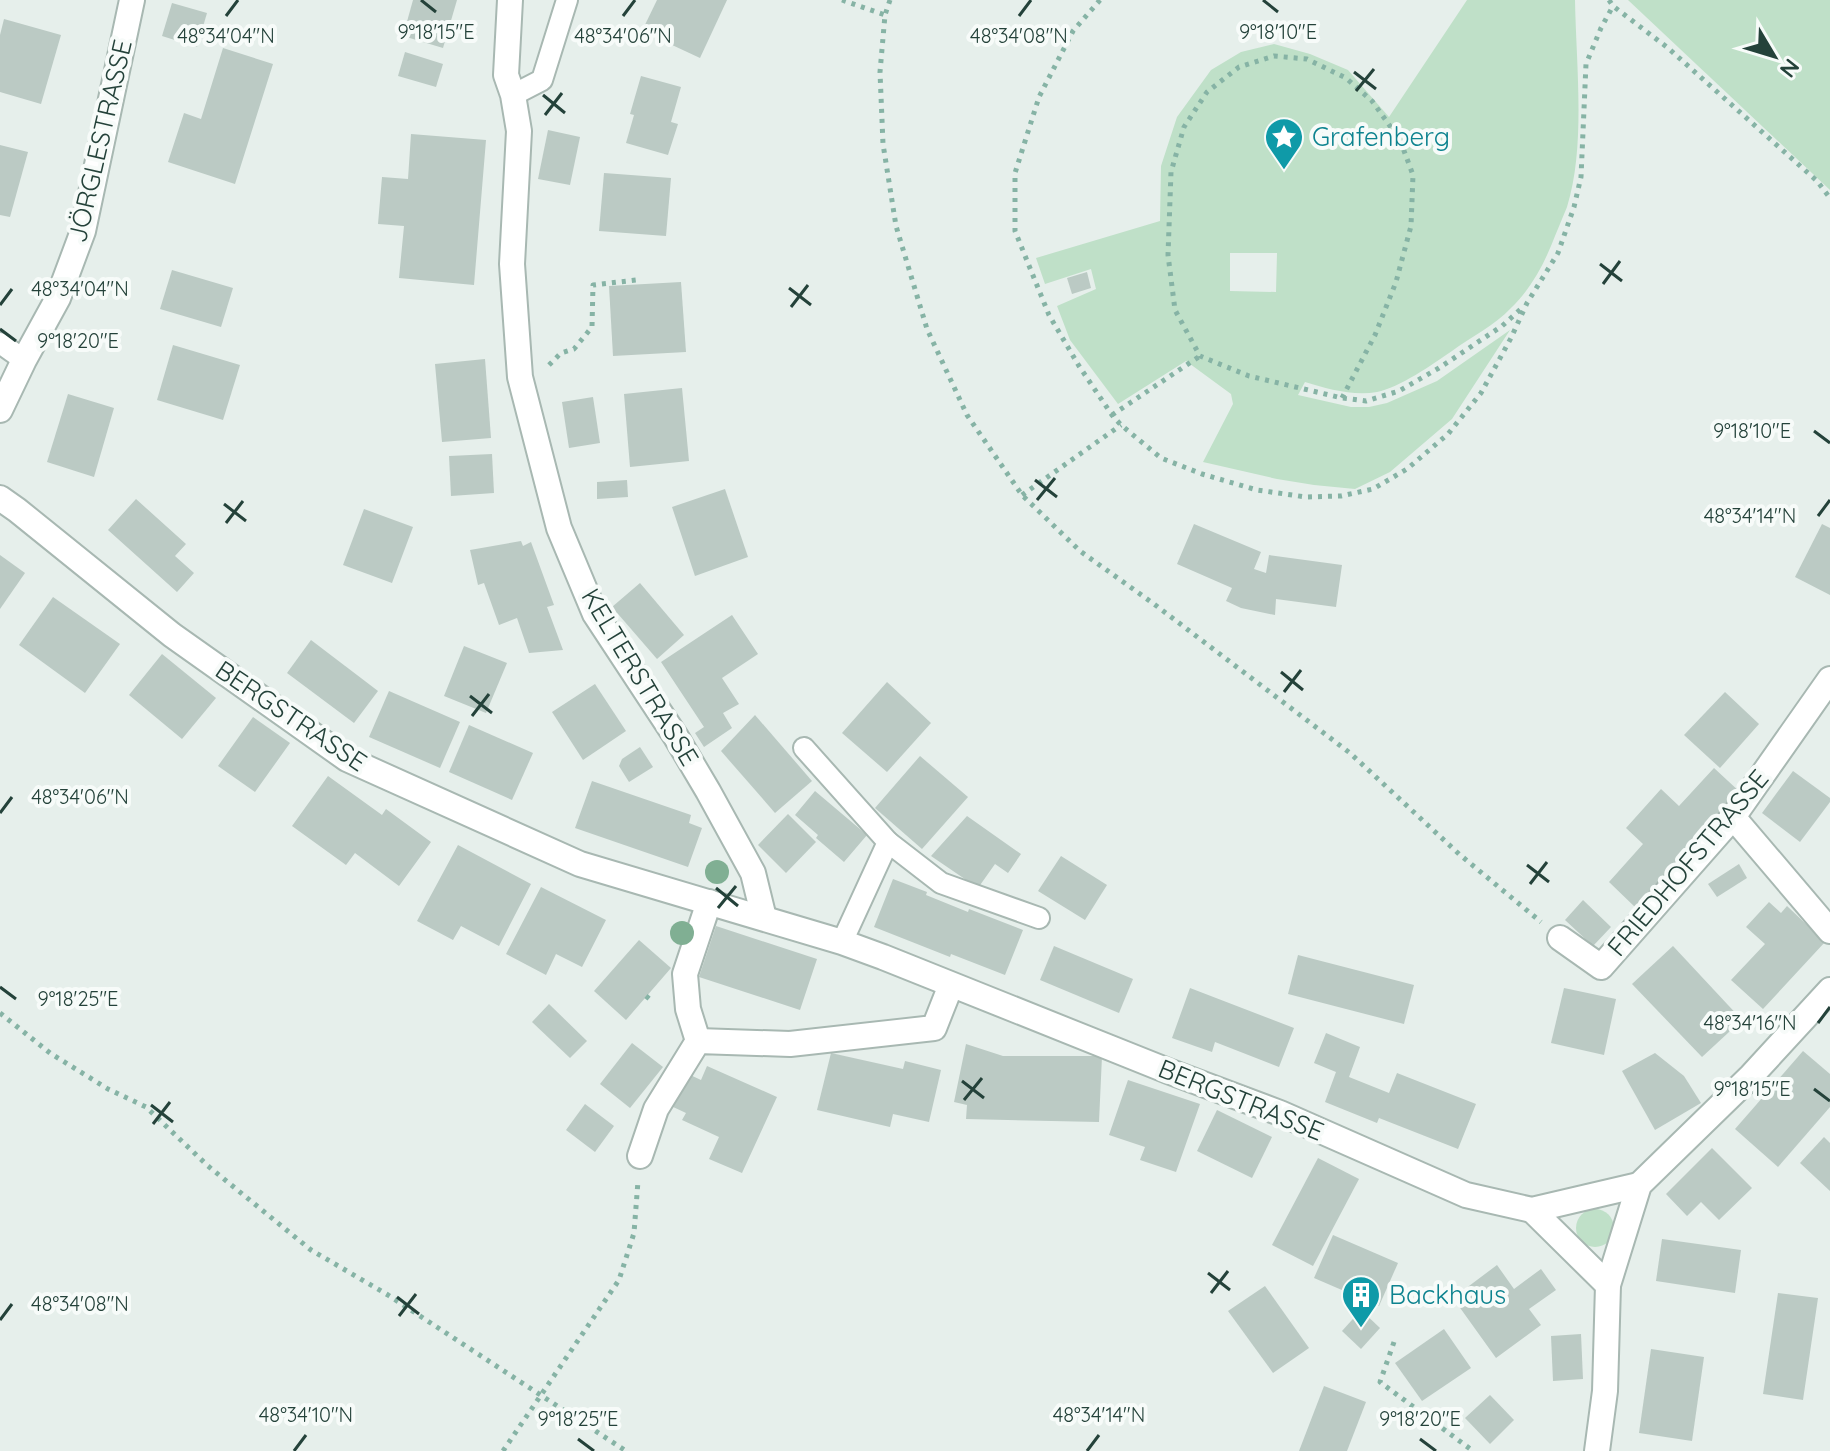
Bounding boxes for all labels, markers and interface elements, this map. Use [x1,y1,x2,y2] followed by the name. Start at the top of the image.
[1734,16,1814,96] north arrow
[397,19,475,44] text: 9°18'15"E
[1239,19,1317,44] text: 9°18'10"E
[177,23,275,48] text: 48°34'04"N
[574,23,672,48] text: 48°34'06"N
[970,23,1068,48] text: 48°34'08"N
[60,36,139,246] street label: JÖRGLESTRASSE
[1774,53,1806,83] text: N
[1263,116,1305,171] place icon: Grafenberg
[1312,120,1450,153] place label: Grafenberg
[31,276,129,301] text: 48°34'04"N
[37,328,119,353] text: 9°18'20"E
[1713,418,1791,443] text: 9°18'10"E
[1704,503,1796,528] text: 48°34'14"N
[575,582,706,771] street label: KELTERSTRASSE
[209,653,373,778] street label: BERGSTRASSE
[1600,762,1775,963] street label: FRIEDHOFSTRASSE
[31,784,129,809] text: 48°34'06"N
[38,986,118,1011] text: 9°18'25"E
[1703,1010,1797,1035] text: 48°34'16"N
[1154,1051,1329,1148] street label: BERGSTRASSE
[1713,1076,1791,1101] text: 9°18'15"E
[1340,1274,1382,1329] building icon: Backhaus
[1389,1278,1506,1311] place label: Backhaus
[31,1291,129,1316] text: 48°34'08"N
[259,1402,353,1427] text: 48°34'10"N
[1053,1402,1145,1427] text: 48°34'14"N
[538,1406,618,1431] text: 9°18'25"E
[1379,1406,1461,1431] text: 9°18'20"E

